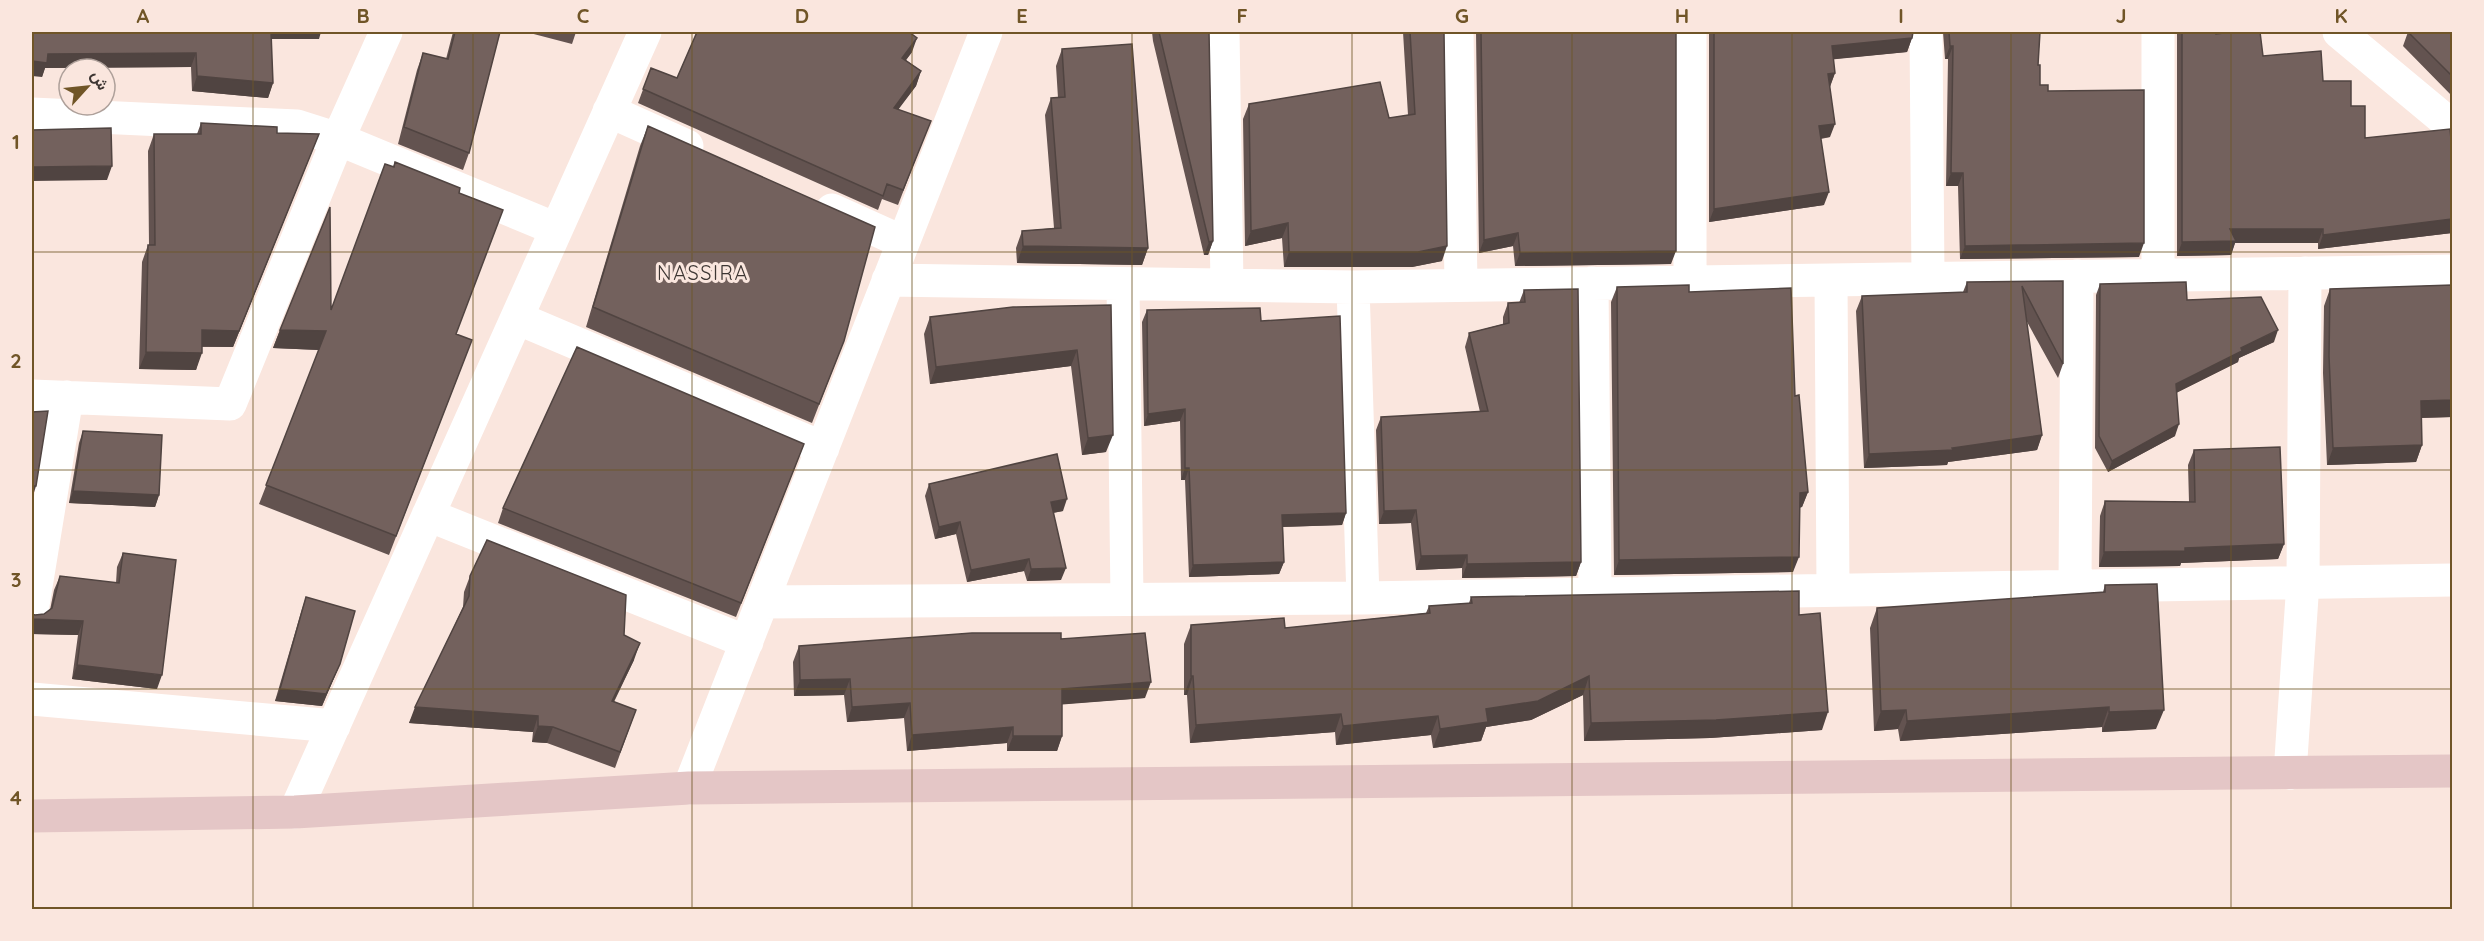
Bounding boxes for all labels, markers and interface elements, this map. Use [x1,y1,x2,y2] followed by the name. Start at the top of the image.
[137,3,150,28] text: A
[356,3,370,28] text: B
[577,3,590,28] text: C
[795,3,809,28] text: D
[1016,3,1028,28] text: E
[1236,3,1248,28] text: F
[1455,3,1469,28] text: G
[1675,3,1689,28] text: H
[1898,3,1904,28] text: I
[2115,3,2127,28] text: J
[2334,3,2348,28] text: K
[57,57,117,117] north arrow
[87,67,114,93] text: ش
[12,129,20,154] text: 1
[657,260,749,285] district label: NASSIRA
[10,348,22,373] text: 2
[11,567,21,592] text: 3
[10,785,22,810] text: 4

